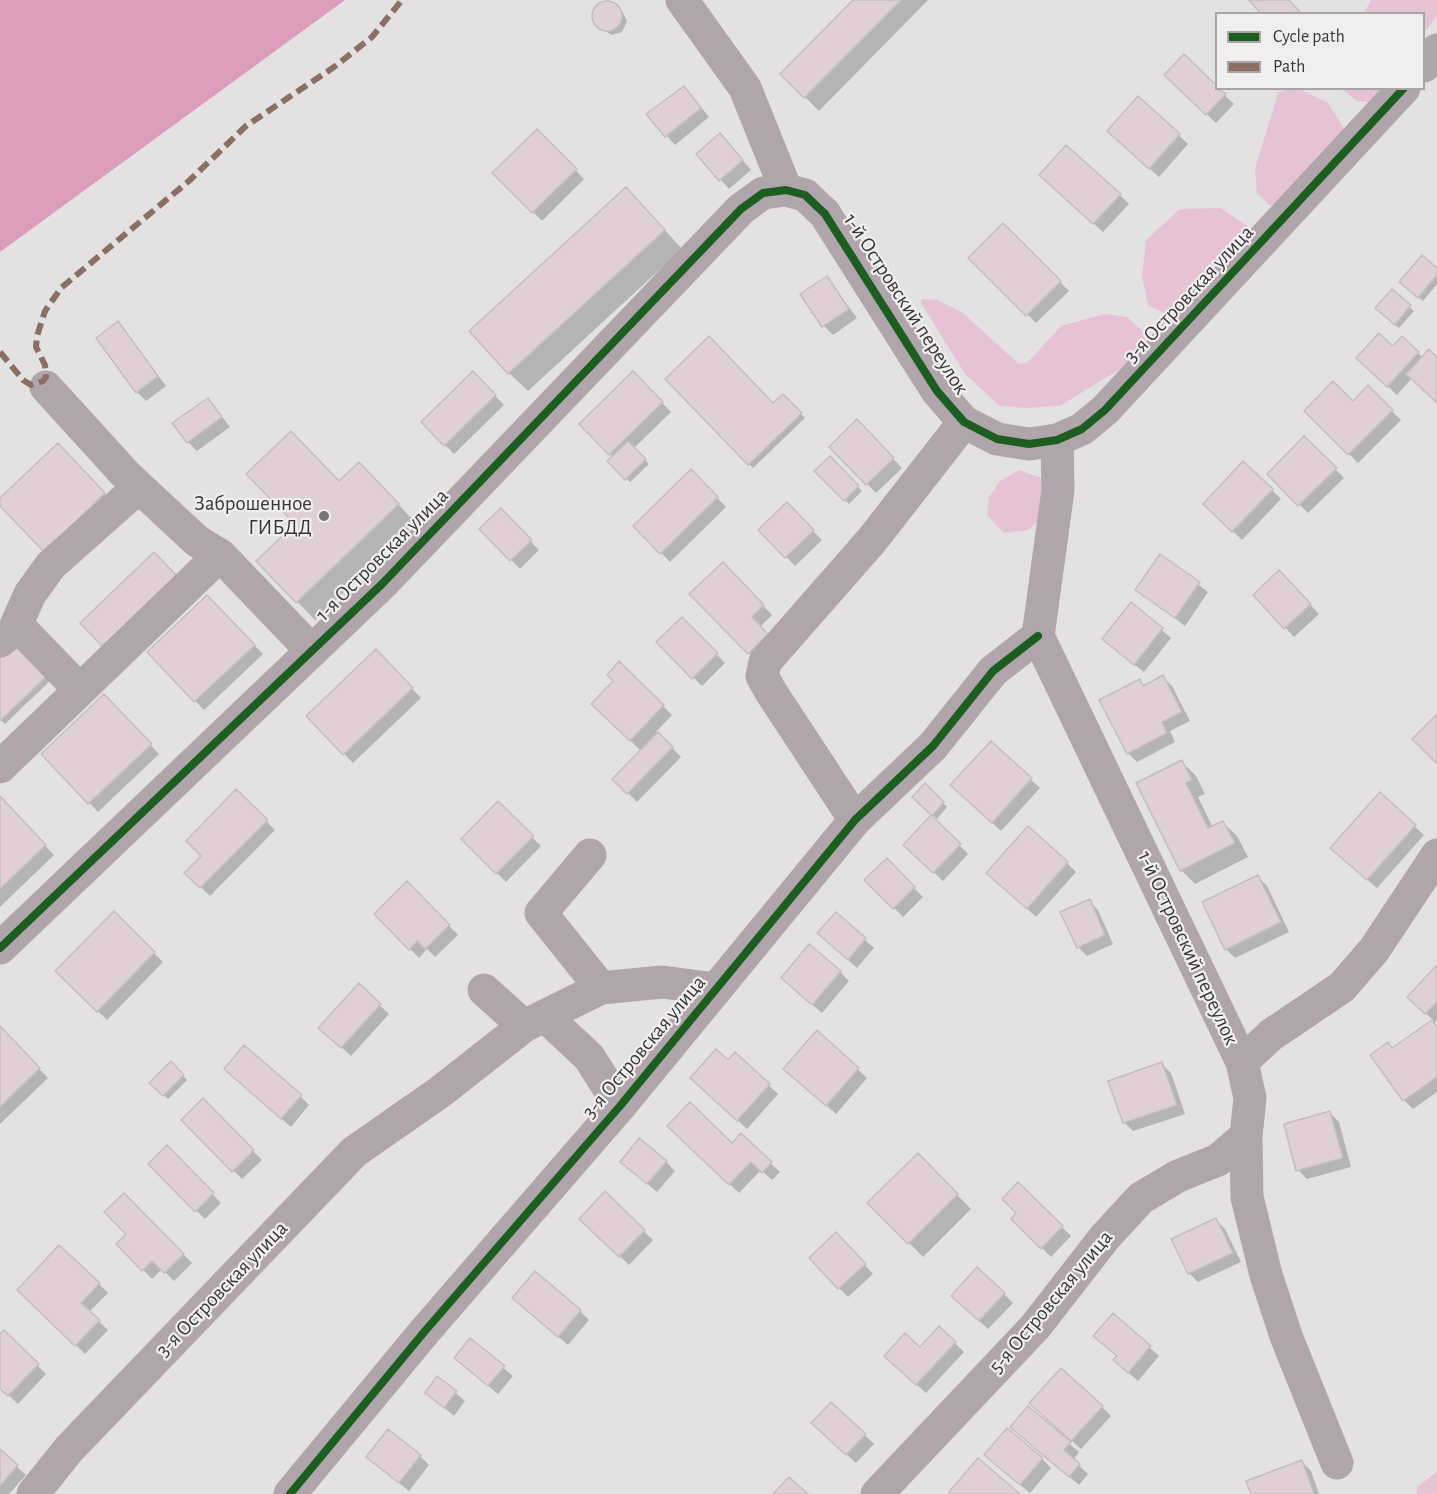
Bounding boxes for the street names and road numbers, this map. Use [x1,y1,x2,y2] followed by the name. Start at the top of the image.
[838,209,974,399] street label: 1-й Островский переулок
[1119,220,1259,368] street label: 3-я Островская улица
[310,483,454,627] street label: 1-я Островская улица
[1132,847,1244,1049] street label: 1-й Островский переулок
[577,970,711,1124] street label: 3-я Островская улица
[151,1216,293,1362] street label: 3-я Островская улица
[984,1225,1118,1379] street label: 5-я Островская улица

